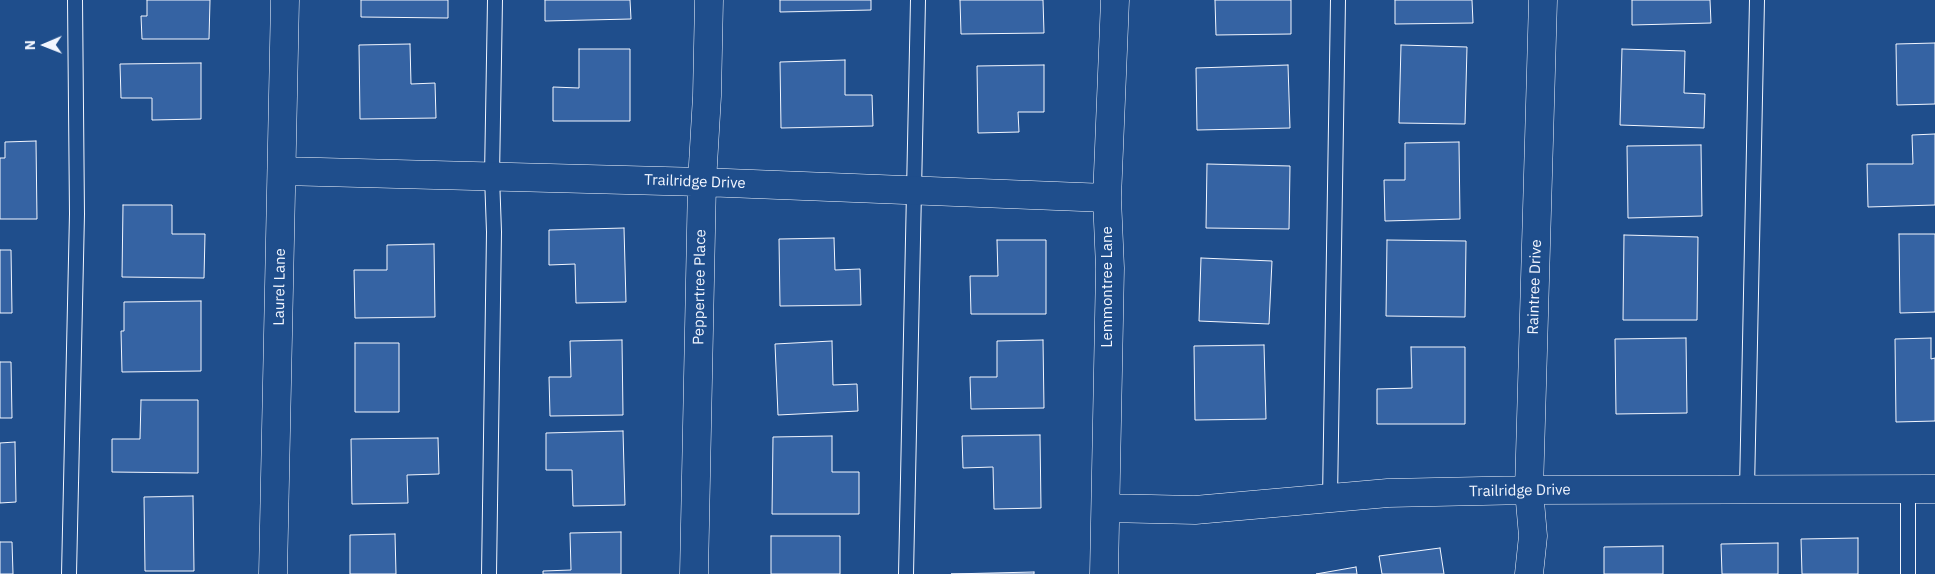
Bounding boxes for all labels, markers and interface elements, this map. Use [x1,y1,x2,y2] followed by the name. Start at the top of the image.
[20,20,70,70] north arrow
[21,40,39,50] text: N
[644,171,746,193] street label: Trailridge Drive
[1099,226,1117,348] street label: Lemmontree Lane
[690,229,710,345] street label: Peppertree Place
[1524,239,1546,335] street label: Raintree Drive
[270,248,290,326] street label: Laurel Lane
[1469,481,1571,501] street label: Trailridge Drive

